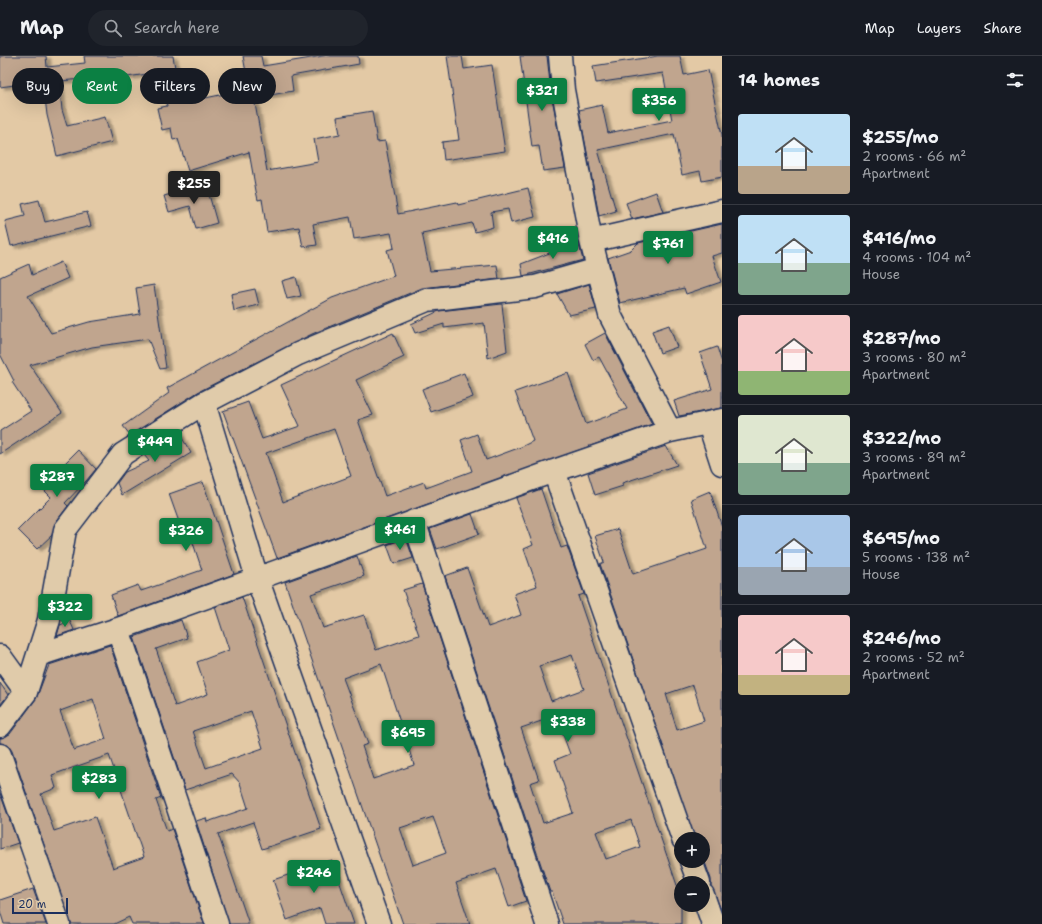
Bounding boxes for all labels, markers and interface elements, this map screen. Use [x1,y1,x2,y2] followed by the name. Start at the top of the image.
[88,10,368,46] search box
[20,15,64,40] text: Map
[102,17,124,39] icon: search
[134,18,220,38] text: Search here
[865,19,895,37] text: Map
[917,19,961,37] text: Layers
[983,19,1022,37] text: Share
[12,68,64,104] chip: Buy
[72,68,132,104] chip: Rent
[140,68,210,104] chip: Filters
[218,68,276,104] chip: New
[738,69,820,91] text: 14 homes
[1004,69,1026,91] icon: filters
[518,78,566,112] pin: $321
[526,82,558,99] text: $321
[635,88,683,122] pin: $356
[641,92,677,109] text: $356
[862,126,939,148] text: $255/mo
[770,130,818,178] icon: home
[862,148,966,165] text: 2 rooms · 66 m²
[862,165,930,182] text: Apartment
[170,171,218,205] pin: $255
[177,175,211,192] text: $255
[529,226,577,260] pin: $416
[862,227,936,249] text: $416/mo
[537,230,569,247] text: $416
[644,231,692,265] pin: $761
[770,231,818,279] icon: home
[652,235,684,252] text: $761
[862,249,971,266] text: 4 rooms · 104 m²
[862,266,900,283] text: House
[862,327,941,349] text: $287/mo
[770,331,818,379] icon: home
[862,349,966,366] text: 3 rooms · 80 m²
[862,366,930,383] text: Apartment
[862,427,941,449] text: $322/mo
[131,429,179,463] pin: $449
[770,431,818,479] icon: home
[137,433,173,450] text: $449
[862,449,966,466] text: 3 rooms · 89 m²
[33,464,81,498] pin: $287
[862,466,930,483] text: Apartment
[39,468,75,485] text: $287
[376,517,424,551] pin: $461
[162,518,210,552] pin: $326
[384,521,416,538] text: $461
[168,522,204,539] text: $326
[862,527,940,549] text: $695/mo
[770,531,818,579] icon: home
[862,549,970,566] text: 5 rooms · 138 m²
[862,566,900,583] text: House
[41,594,89,628] pin: $322
[47,598,83,615] text: $322
[862,627,941,649] text: $246/mo
[770,631,818,679] icon: home
[862,649,965,666] text: 2 rooms · 52 m²
[862,666,930,683] text: Apartment
[544,709,592,743] pin: $338
[550,713,586,730] text: $338
[384,720,432,754] pin: $695
[391,724,425,741] text: $695
[75,766,123,800] pin: $283
[81,770,117,787] text: $283
[674,832,710,912] map controls
[674,832,710,868] button: +
[290,860,338,894] pin: $246
[296,864,332,881] text: $246
[674,876,710,912] button: −
[12,896,68,915] scale bar
[18,897,46,912] text: 20 m

